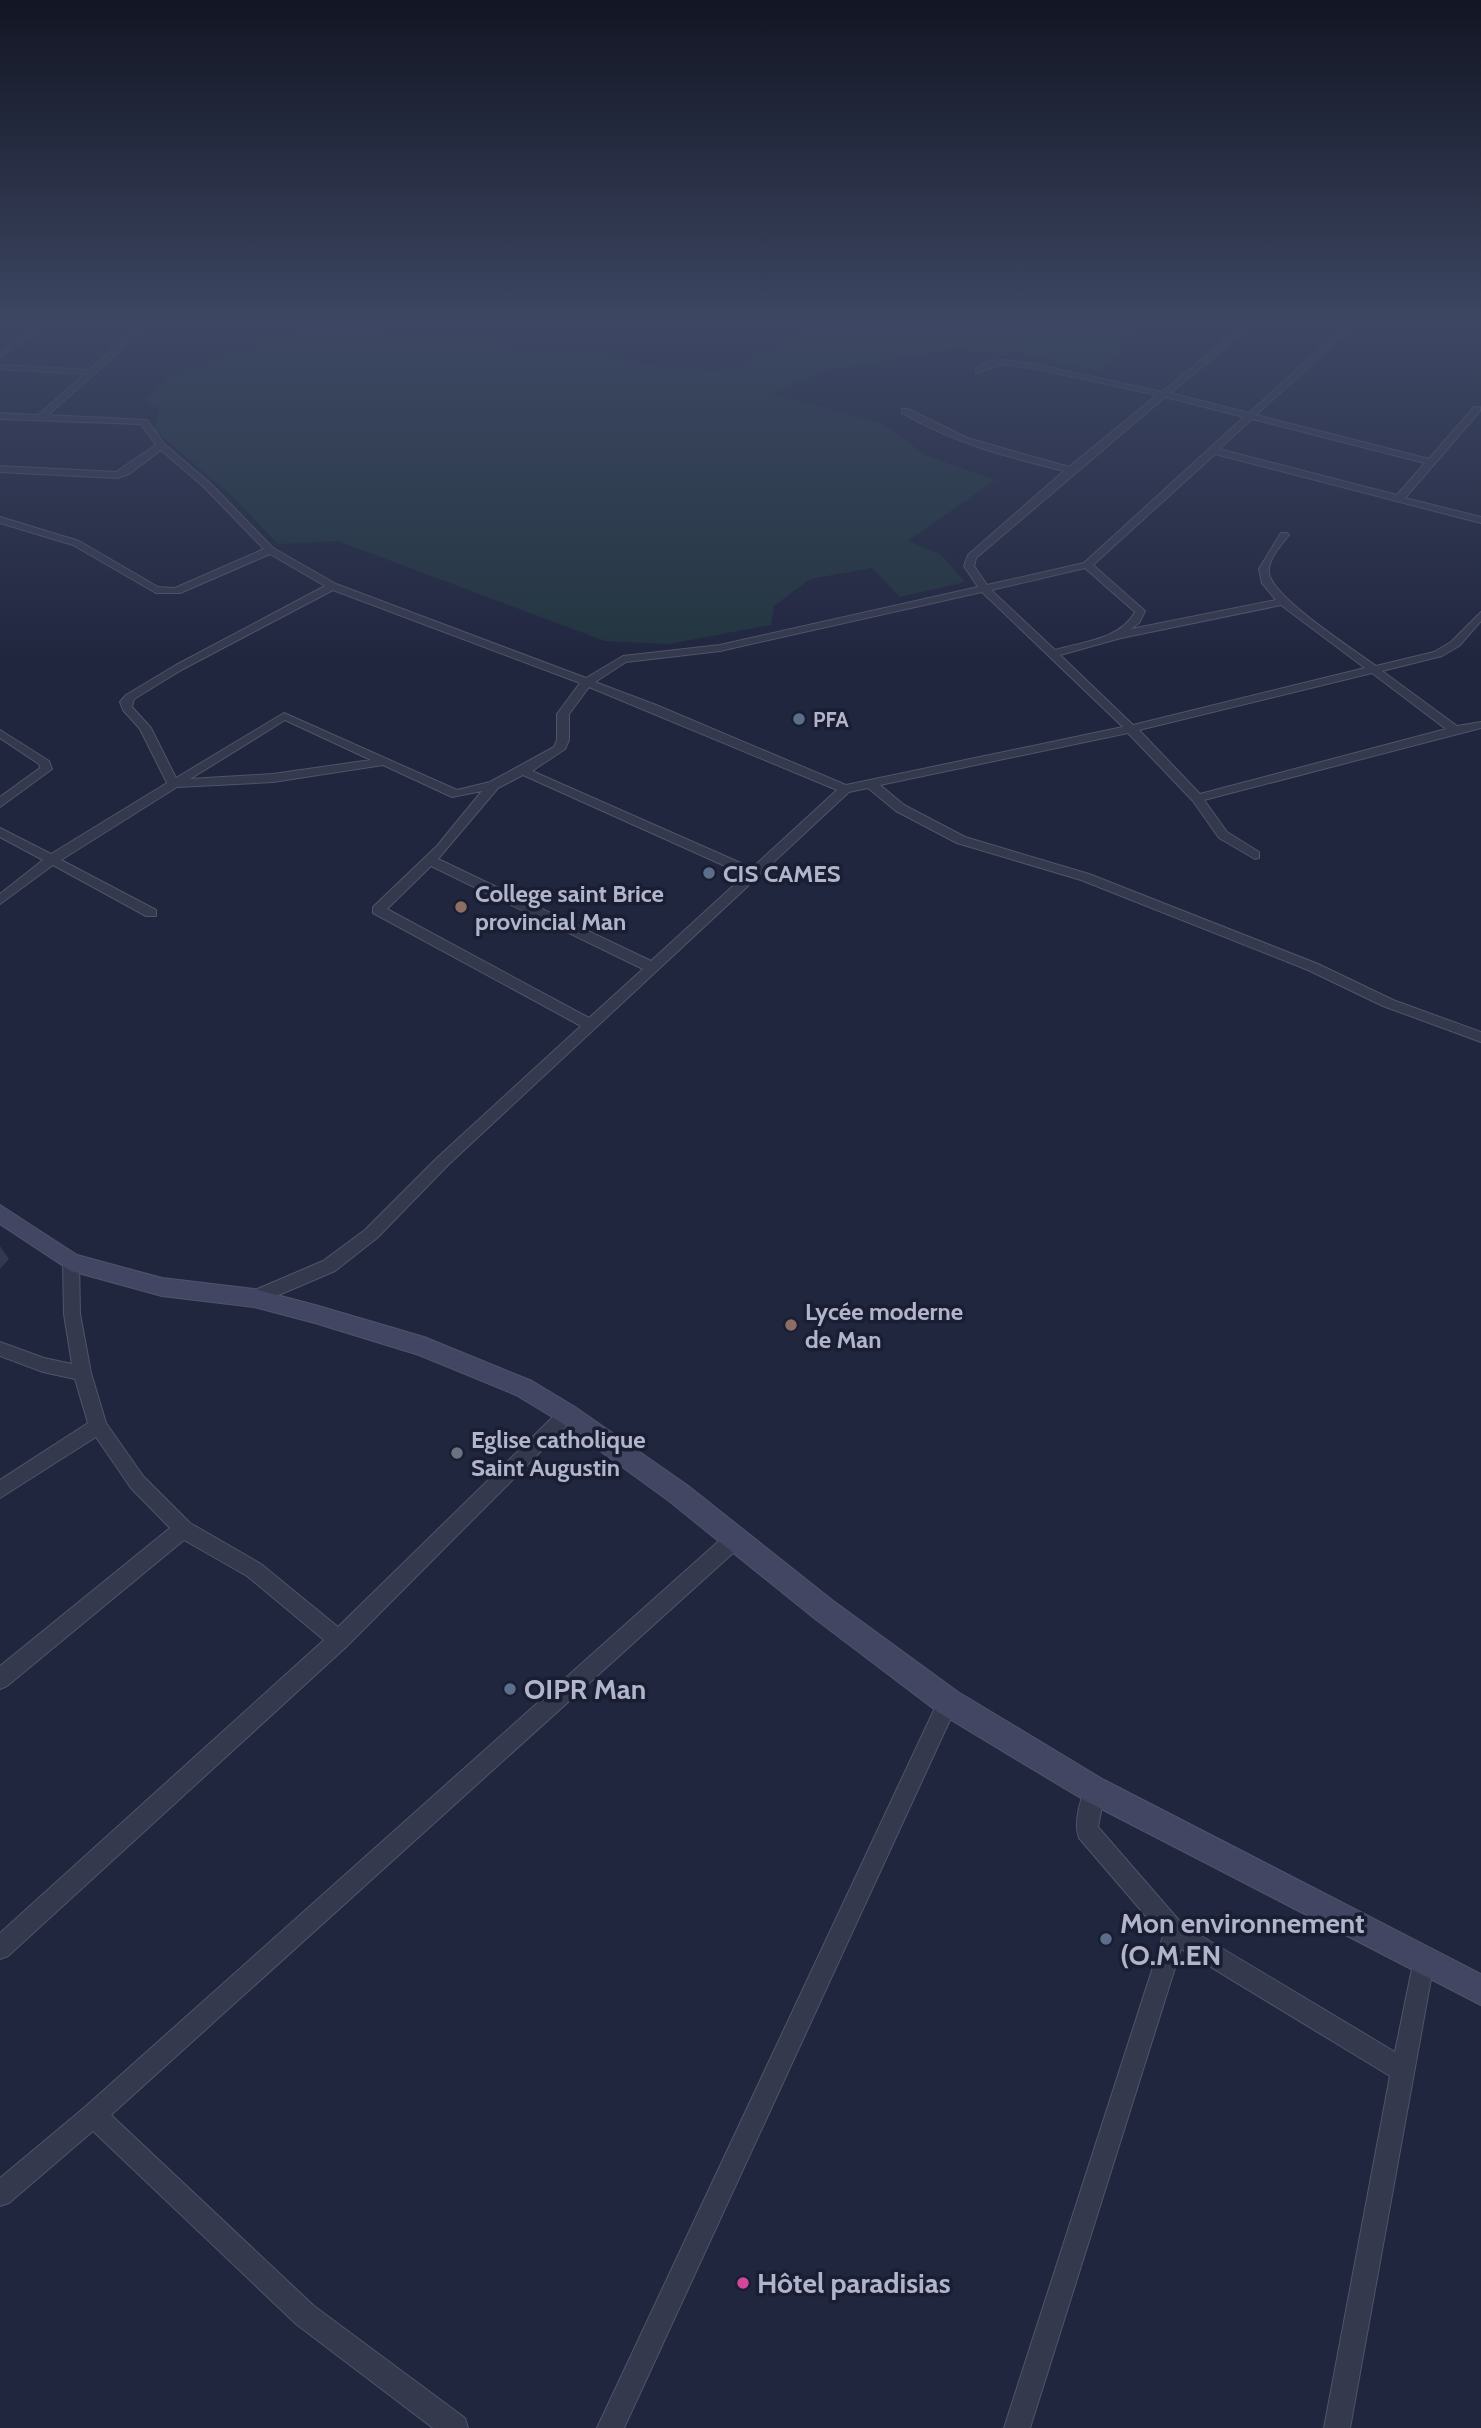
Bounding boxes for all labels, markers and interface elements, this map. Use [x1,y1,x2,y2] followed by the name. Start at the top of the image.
[813,707,849,732] place label: PFA
[791,711,807,727] marker: PFA
[723,859,841,888] place label: CIS CAMES
[701,865,717,881] marker: CIS CAMES
[475,879,664,936] place label: College saint Brice provincial Man
[453,899,469,915] marker: College saint Brice provincial Man
[805,1297,963,1354] place label: Lycée moderne de Man
[783,1317,799,1333] marker: Lycée moderne de Man
[471,1425,646,1482] place label: Eglise catholique Saint Augustin
[449,1445,465,1461] marker: Eglise catholique Saint Augustin
[524,1672,646,1706] place label: OIPR Man
[502,1681,518,1697] marker: OIPR Man
[1120,1906,1365,1972] place label: Mon environnement (O.M.EN
[1098,1931,1114,1947] marker: Mon environnement (O.M.EN
[757,2266,951,2300] place label: Hôtel paradisias
[735,2275,751,2291] marker: Hôtel paradisias

